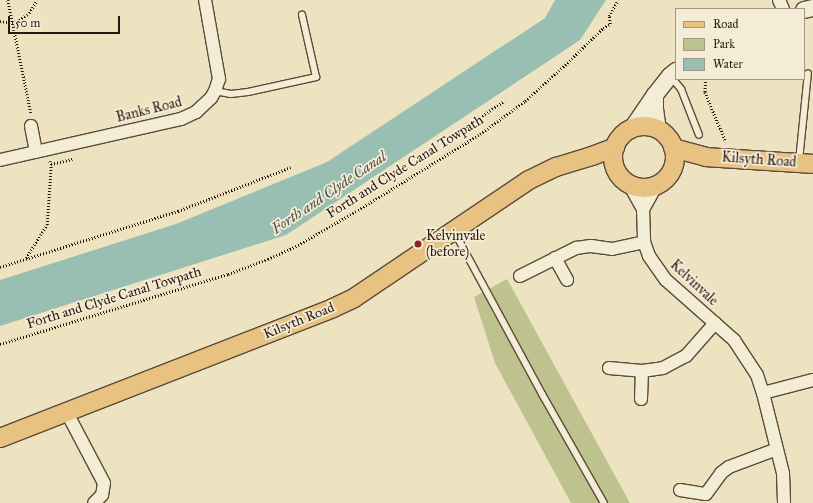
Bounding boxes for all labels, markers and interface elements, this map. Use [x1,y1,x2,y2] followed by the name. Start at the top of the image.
[10,8,122,34] scale bar
[675,8,805,80] legend
[15,16,40,30] text: 50 m
[713,17,739,31] text: Road
[713,37,735,51] text: Park
[713,57,743,71] text: Water
[114,94,184,126] street label: Banks Road
[323,112,487,222] street label: Forth and Clyde Canal Towpath
[268,148,390,238] water label: Forth and Clyde Canal
[721,149,797,171] street label: Kilsyth Road
[426,228,485,260] place label: Kelvinvale (before)
[413,239,423,249] marker: Kelvinvale (before)
[667,257,721,309] street label: Kelvinvale
[25,263,203,333] street label: Forth and Clyde Canal Towpath
[261,299,337,343] street label: Kilsyth Road

